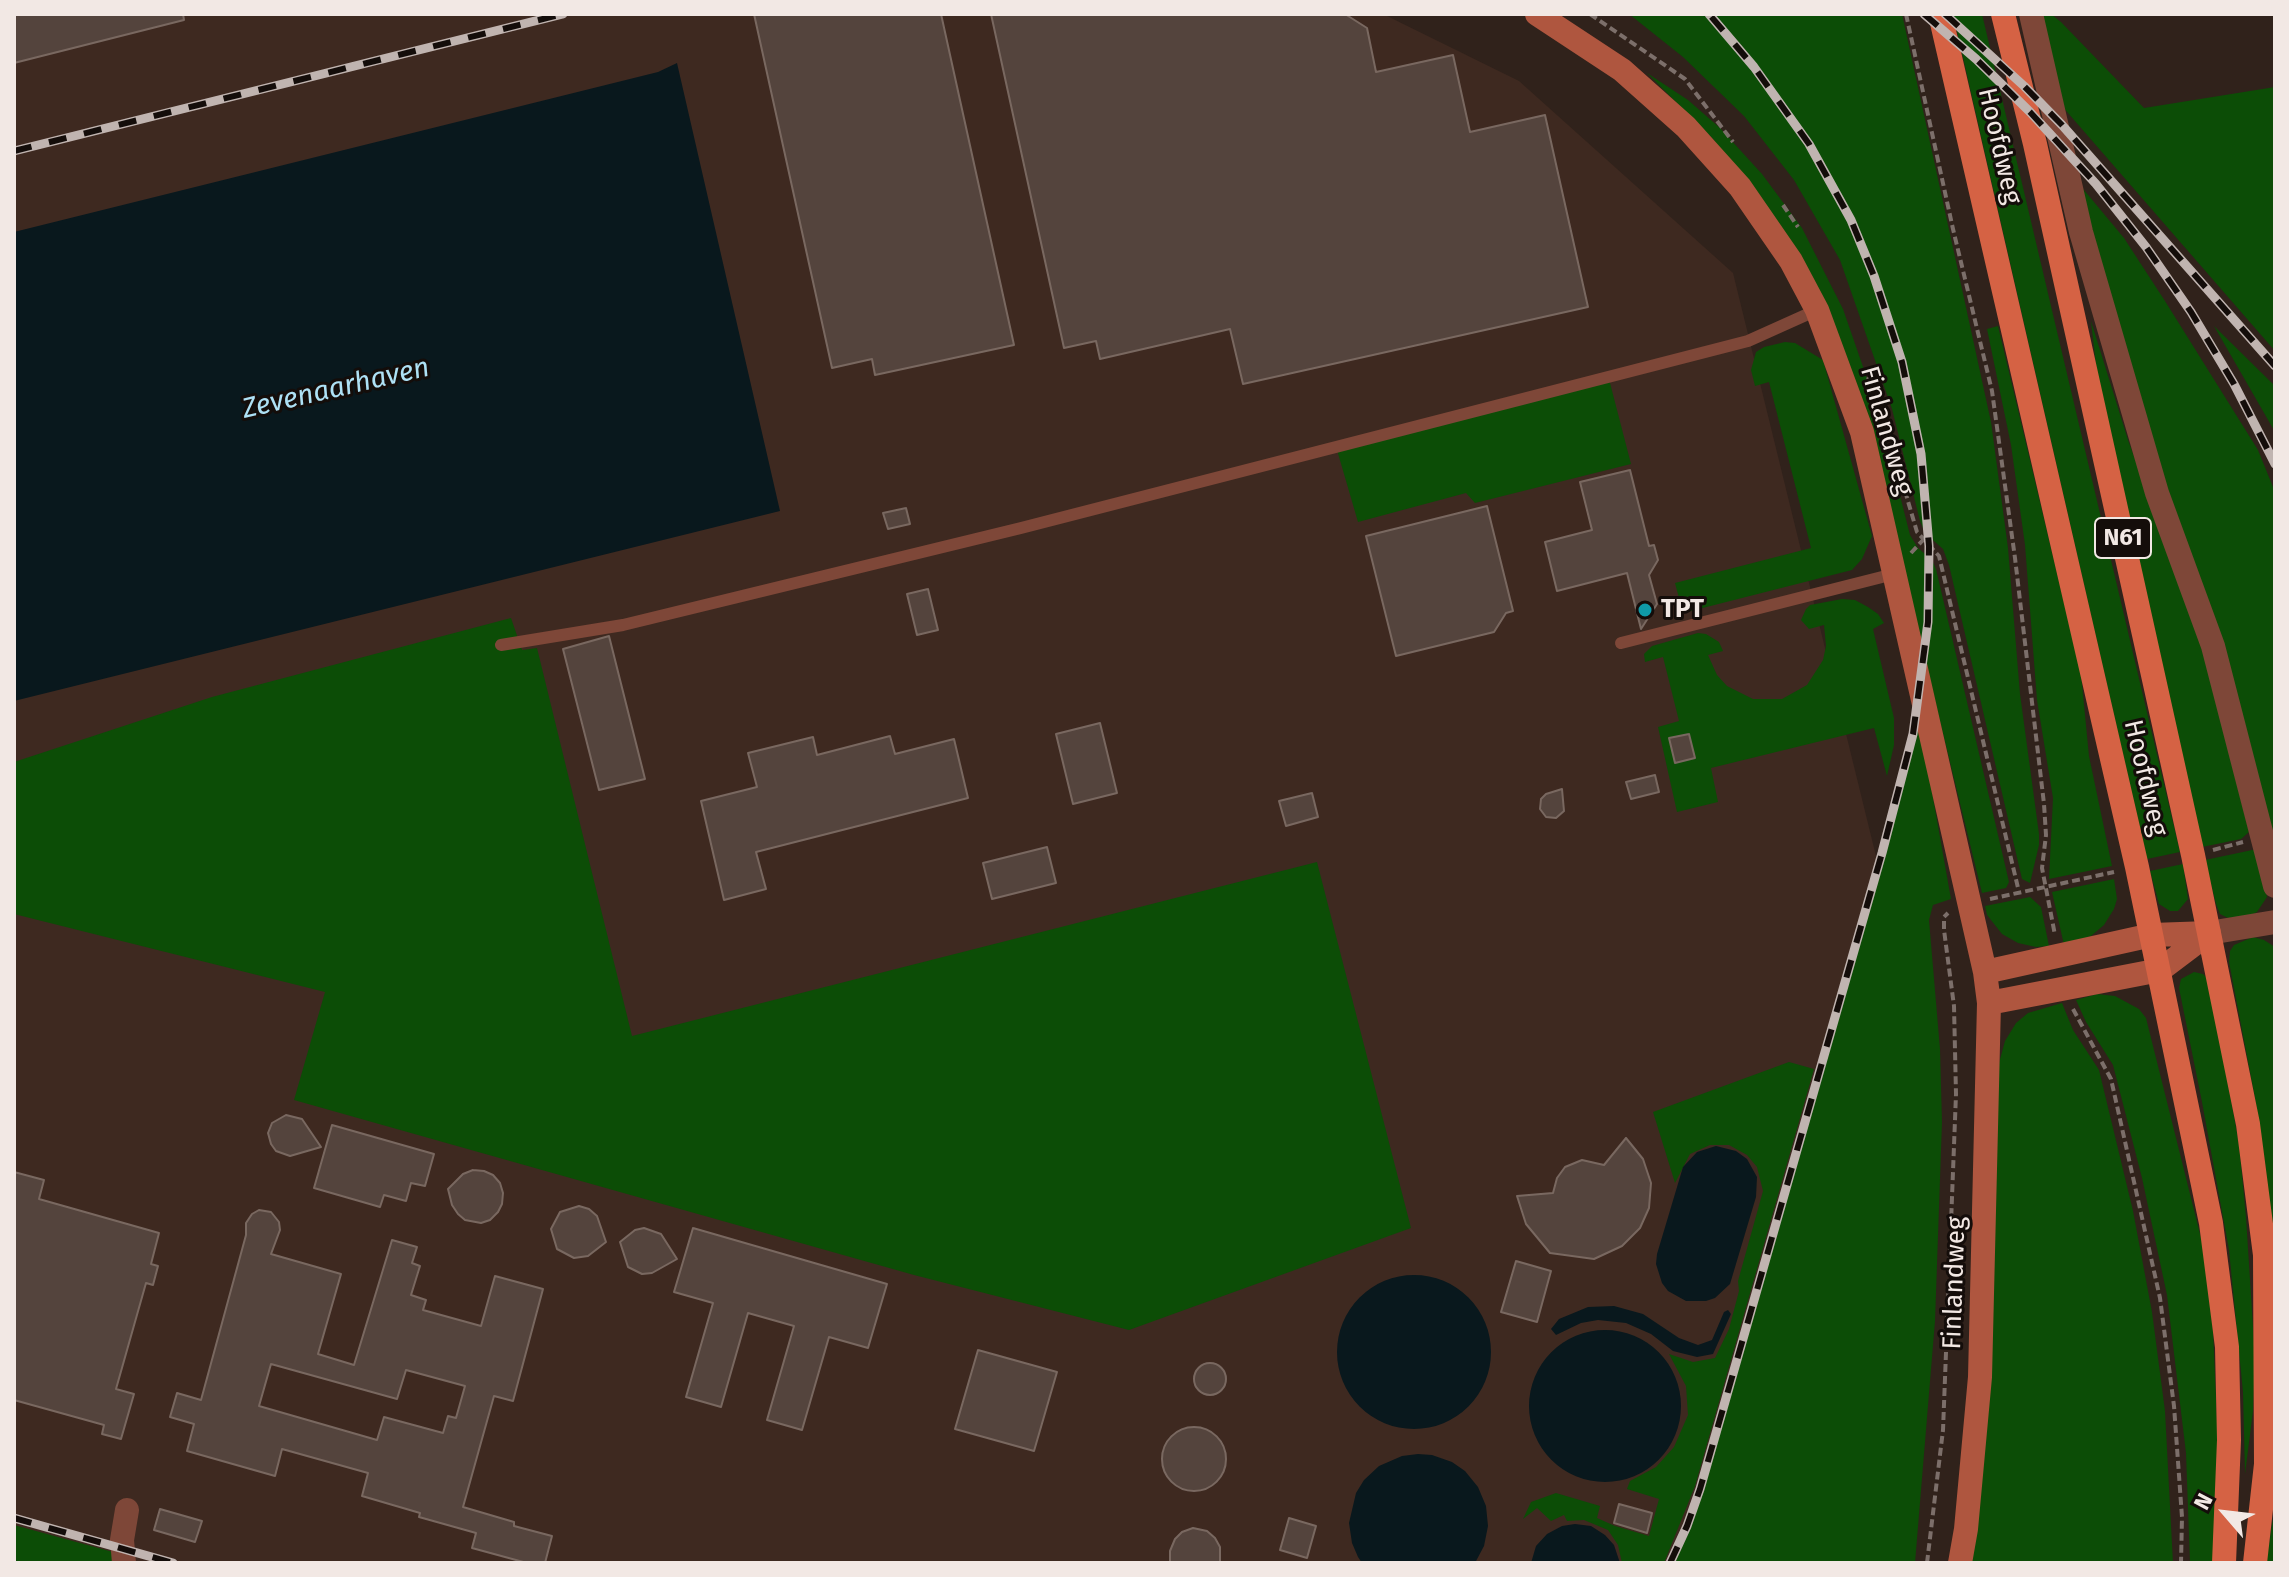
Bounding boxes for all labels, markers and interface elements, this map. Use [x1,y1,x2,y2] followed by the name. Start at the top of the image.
[1970,85,2028,207] street label: Hoofdweg
[239,351,433,427] water label: Zevenaarhaven
[1853,363,1919,499] street label: Finlandweg
[2095,518,2151,558] road number: N61
[1661,594,1704,626] place label: TPT
[1636,601,1654,619] marker: TPT
[2116,717,2174,839] street label: Hoofdweg
[1937,1216,1973,1350] street label: Finlandweg
[2185,1473,2265,1553] north arrow
[2188,1489,2219,1514] text: N

